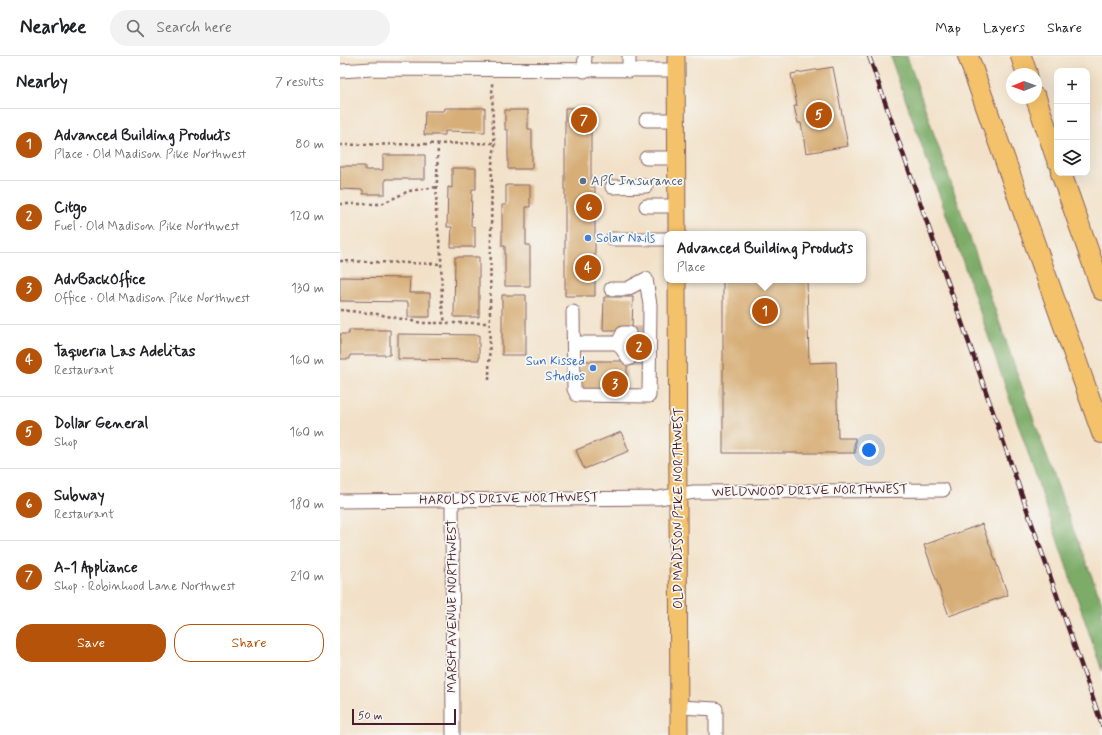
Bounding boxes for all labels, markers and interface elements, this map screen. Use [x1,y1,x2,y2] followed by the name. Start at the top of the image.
[110,10,390,46] search box
[20,15,86,40] text: Nearbee
[124,17,146,39] icon: search
[156,18,232,38] text: Search here
[935,19,961,37] text: Map
[983,19,1025,37] text: Layers
[1047,19,1082,37] text: Share
[1006,68,1042,104] north arrow
[1054,68,1090,176] map controls
[1054,68,1090,104] button: +
[16,71,68,93] text: Nearby
[275,74,324,91] text: 7 results
[806,100,832,130] pin: 5
[1054,104,1090,140] button: −
[571,105,597,135] pin: 7
[54,126,230,146] text: Advanced Building Products
[26,136,32,153] text: 1
[295,136,324,153] text: 80 m
[1054,140,1090,176] button: layers
[54,146,246,163] text: Place · Old Madison Pike Northwest
[591,173,683,190] place label: APC Insurance
[578,176,588,186] marker: APC Insurance
[576,192,602,222] pin: 6
[54,198,87,218] text: Citgo
[26,208,32,225] text: 2
[290,208,324,225] text: 120 m
[54,218,239,235] text: Fuel · Old Madison Pike Northwest
[596,230,655,247] place label: Solar Nails
[664,231,866,283] popup
[583,233,593,243] marker: Solar Nails
[677,239,853,259] text: Advanced Building Products
[575,253,601,283] pin: 4
[677,259,705,276] text: Place
[54,270,146,290] text: AdvBackOffice
[26,280,32,297] text: 3
[291,280,324,297] text: 130 m
[54,290,250,307] text: Office · Old Madison Pike Northwest
[752,296,778,326] pin: 1
[626,332,652,362] pin: 2
[54,342,196,362] text: Taqueria Las Adelitas
[25,352,33,369] text: 4
[289,352,324,369] text: 160 m
[526,353,585,385] place label: Sun Kissed Studios
[54,362,114,379] text: Restaurant
[588,363,598,373] marker: Sun Kissed Studios
[602,369,628,399] pin: 3
[670,407,687,609] street label: OLD MADISON PIKE NORTHWEST
[54,414,148,434] text: Dollar General
[25,424,33,441] text: 5
[289,424,324,441] text: 160 m
[54,434,78,451] text: Shop
[859,440,879,460] your location
[712,481,908,501] street label: WELDWOOD DRIVE NORTHWEST
[54,486,105,506] text: Subway
[419,489,599,509] street label: HAROLDS DRIVE NORTHWEST
[26,496,32,513] text: 6
[289,496,324,513] text: 180 m
[54,506,114,523] text: Restaurant
[444,519,461,693] street label: MARSH AVENUE NORTHWEST
[54,558,138,578] text: A-1 Appliance
[25,568,33,585] text: 7
[290,568,324,585] text: 210 m
[54,578,235,595] text: Shop · Robinhood Lane Northwest
[16,624,166,662] button: Save
[174,624,324,662] button: Share
[352,707,456,726] scale bar
[358,709,383,723] text: 50 m

